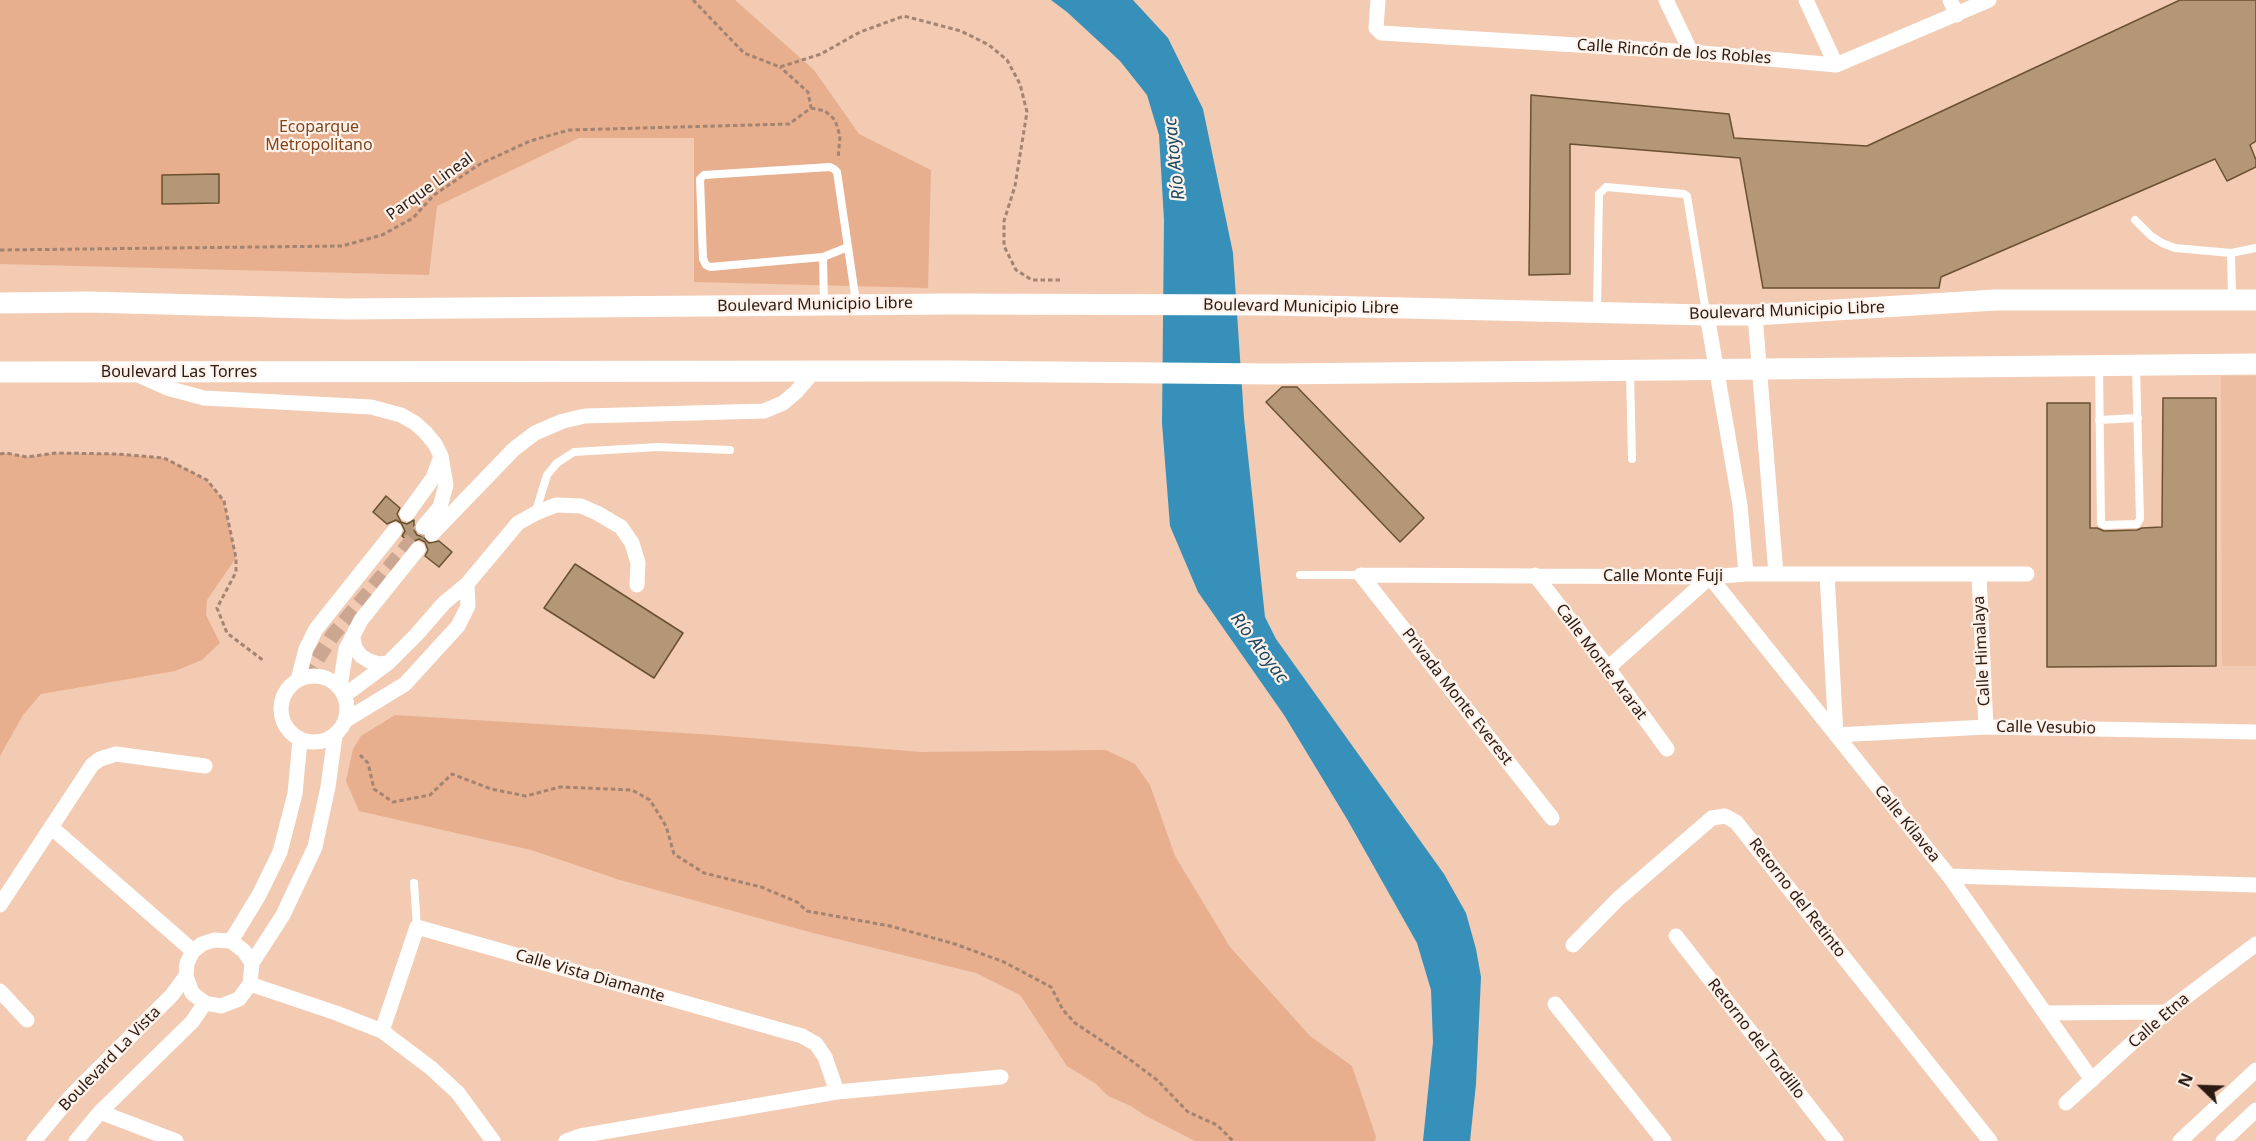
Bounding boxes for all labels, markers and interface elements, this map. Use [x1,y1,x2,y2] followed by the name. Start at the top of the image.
[1576,36,1772,68] street label: Calle Rincón de los Robles
[265,117,373,155] park label: Ecoparque Metropolitano
[1160,117,1190,201] water label: Río Atoyac
[383,149,477,225] street label: Parque Lineal
[717,294,913,316] street label: Boulevard Municipio Libre
[1203,296,1399,318] street label: Boulevard Municipio Libre
[1689,298,1885,324] street label: Boulevard Municipio Libre
[101,362,257,382] street label: Boulevard Las Torres
[1603,566,1723,586] street label: Calle Monte Fuji
[1970,595,1994,707] street label: Calle Himalaya
[1551,600,1651,724] street label: Calle Monte Ararat
[1226,609,1292,687] water label: Río Atoyac
[1398,625,1516,769] street label: Privada Monte Everest
[1996,718,2096,738] street label: Calle Vesubio
[1870,782,1944,866] street label: Calle Kilavea
[1744,835,1850,961] street label: Retorno del Retinto
[513,946,667,1006] street label: Calle Vista Diamante
[1703,975,1809,1103] street label: Retorno del Tordillo
[2125,989,2193,1053] street label: Calle Etna
[55,1003,165,1115] street label: Boulevard La Vista
[2172,1057,2232,1117] north arrow
[2173,1070,2198,1090] text: N

